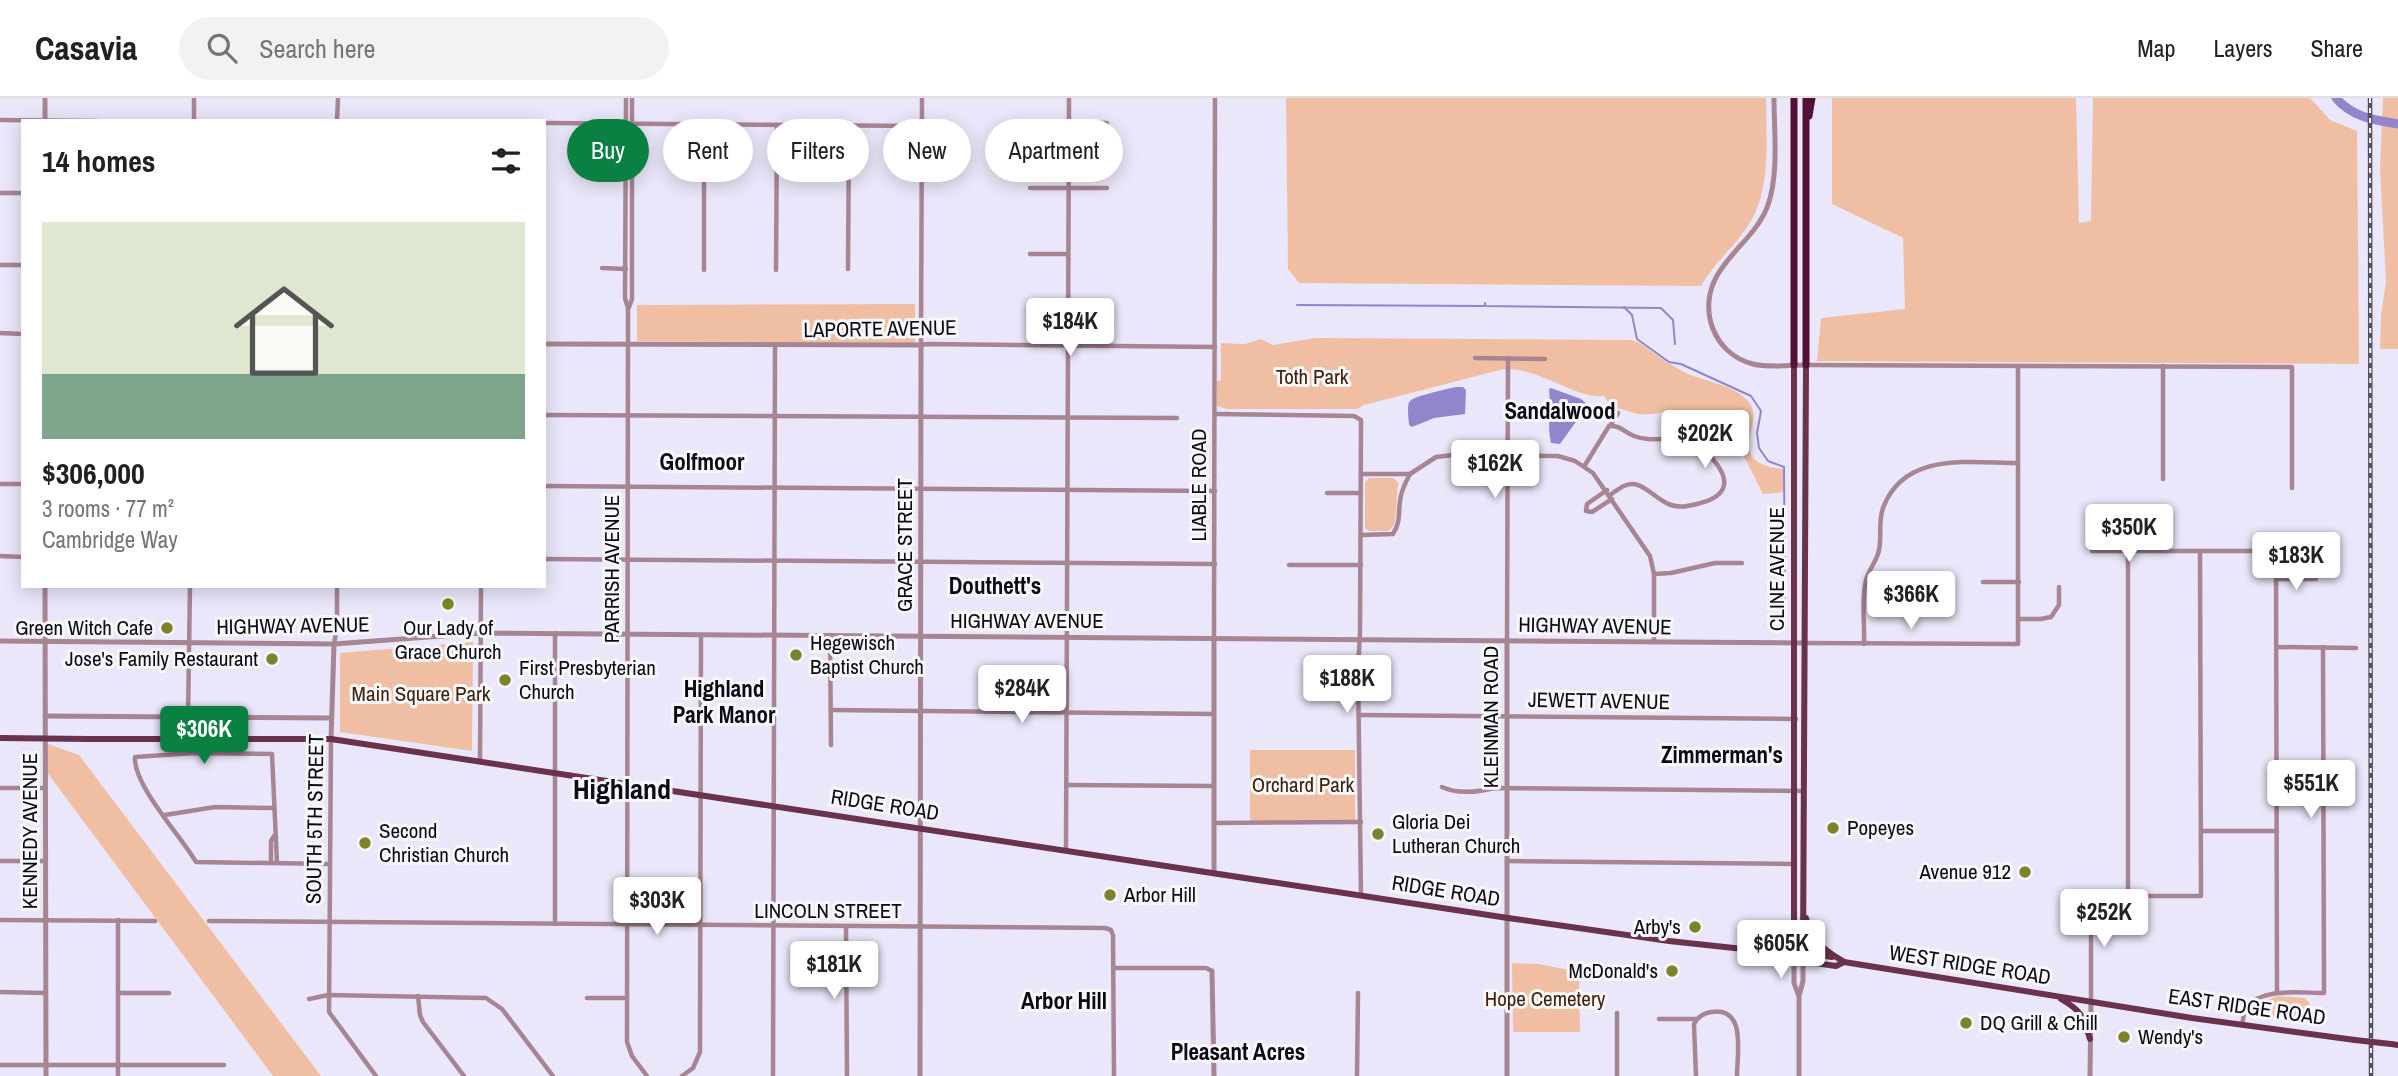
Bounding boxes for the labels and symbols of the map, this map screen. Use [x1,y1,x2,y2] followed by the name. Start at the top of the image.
[1021,299,1119,358] pin: $184K
[803,313,957,344] street label: LAPORTE AVENUE
[1276,362,1349,391] park label: Toth Park
[1504,395,1616,426] district label: Sandalwood
[1656,410,1754,470] pin: $202K
[1184,429,1213,541] street label: LIABLE ROAD
[1446,440,1544,500] pin: $162K
[660,446,745,477] district label: Golfmoor
[890,478,919,612] street label: GRACE STREET
[597,495,626,643] street label: PARRISH AVENUE
[2080,504,2178,564] pin: $350K
[1762,507,1791,631] street label: CLINE AVENUE
[2247,532,2345,592] pin: $183K
[949,570,1041,601] district label: Douthett's
[1862,572,1960,631] pin: $366K
[440,596,456,612] marker: Our Lady of Grace Church
[950,606,1104,635] street label: HIGHWAY AVENUE
[216,610,370,641] street label: HIGHWAY AVENUE
[1518,610,1672,641] street label: HIGHWAY AVENUE
[15,613,153,642] place label: Green Witch Cafe
[394,613,502,666] place label: Our Lady of Grace Church
[159,620,175,636] marker: Green Witch Cafe
[810,628,924,681] place label: Hegewisch Baptist Church
[65,644,258,673] place label: Jose's Family Restaurant
[1476,646,1505,788] street label: KLEINMAN ROAD
[788,647,804,663] marker: Hegewisch Baptist Church
[264,651,280,667] marker: Jose's Family Restaurant
[519,653,656,706] place label: First Presbyterian Church
[1298,656,1396,715] pin: $188K
[973,666,1071,725] pin: $284K
[497,672,513,688] marker: First Presbyterian Church
[673,673,776,730] district label: Highland Park Manor
[352,679,491,708] park label: Main Square Park
[1528,685,1670,716] street label: JEWETT AVENUE
[155,706,253,766] pin: $306K
[299,733,330,904] street label: SOUTH 5TH STREET
[1661,739,1783,770] district label: Zimmerman's
[15,753,44,909] street label: KENNEDY AVENUE
[2262,760,2360,820] pin: $551K
[573,770,671,808] district label: Highland
[1252,770,1355,799] park label: Orchard Park
[829,782,941,827] street label: RIDGE ROAD
[1392,807,1520,860] place label: Gloria Dei Lutheran Church
[1847,813,1914,842] place label: Popeyes
[379,816,509,869] place label: Second Christian Church
[1825,820,1841,836] marker: Popeyes
[1370,826,1386,842] marker: Gloria Dei Lutheran Church
[357,835,373,851] marker: Second Christian Church
[1918,857,2011,886] place label: Avenue 912
[2017,864,2033,880] marker: Avenue 912
[1390,868,1502,913] street label: RIDGE ROAD
[608,878,706,937] pin: $303K
[1123,880,1196,909] place label: Arbor Hill
[1102,887,1118,903] marker: Arbor Hill
[2055,890,2153,949] pin: $252K
[754,896,902,925] street label: LINCOLN STREET
[1633,912,1681,941] place label: Arby's
[1687,919,1703,935] marker: Arby's
[1732,920,1830,980] pin: $605K
[1887,937,2053,992] street label: WEST RIDGE ROAD
[785,942,883,1001] pin: $181K
[1569,956,1658,985] place label: McDonald's
[1664,963,1680,979] marker: McDonald's
[2167,981,2328,1032] street label: EAST RIDGE ROAD
[1485,984,1606,1013] park label: Hope Cemetery
[1021,985,1107,1016] district label: Arbor Hill
[1980,1008,2098,1037] place label: DQ Grill & Chill
[1958,1015,1974,1031] marker: DQ Grill & Chill
[2138,1022,2203,1051] place label: Wendy's
[2116,1029,2132,1045] marker: Wendy's
[1171,1036,1305,1067] district label: Pleasant Acres

